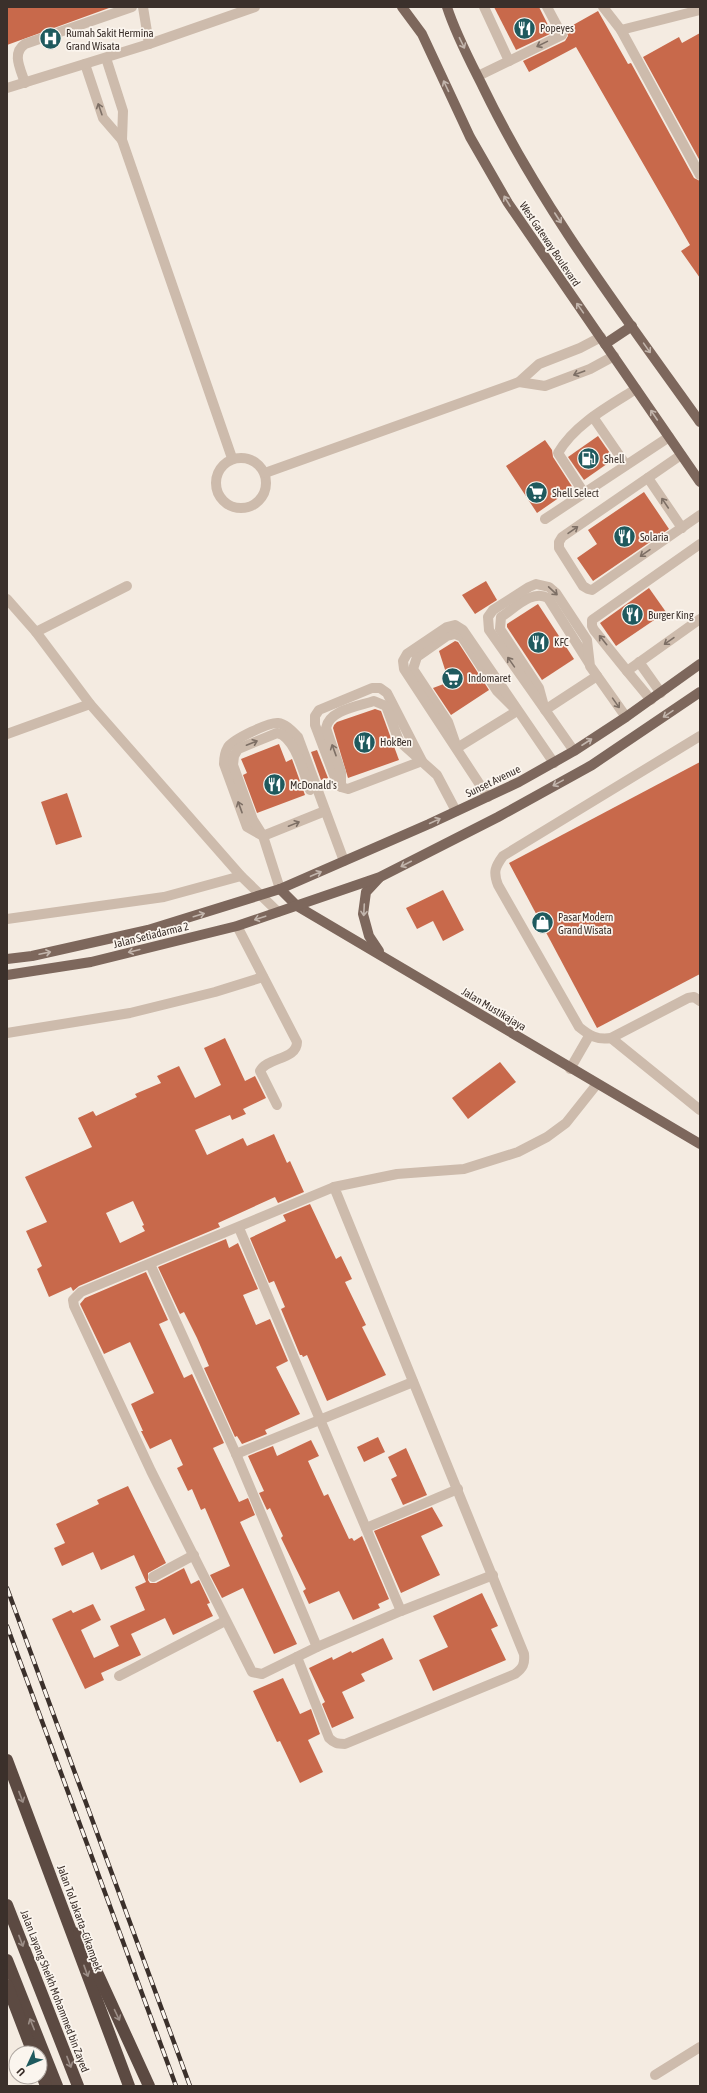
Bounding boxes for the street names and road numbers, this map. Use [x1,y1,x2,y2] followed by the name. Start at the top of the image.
[517,200,583,288] street label: West Gateway Boulevard
[464,763,522,799] street label: Sunset Avenue
[112,920,190,950] street label: Jalan Setiadarma 2
[460,985,528,1033] street label: Jalan Mustikajaya
[55,1863,105,1973] street label: Jalan Tol Jakarta–Cikampek
[18,1908,92,2074] street label: Jalan Layang Sheikh Mohammed bin Zayed

